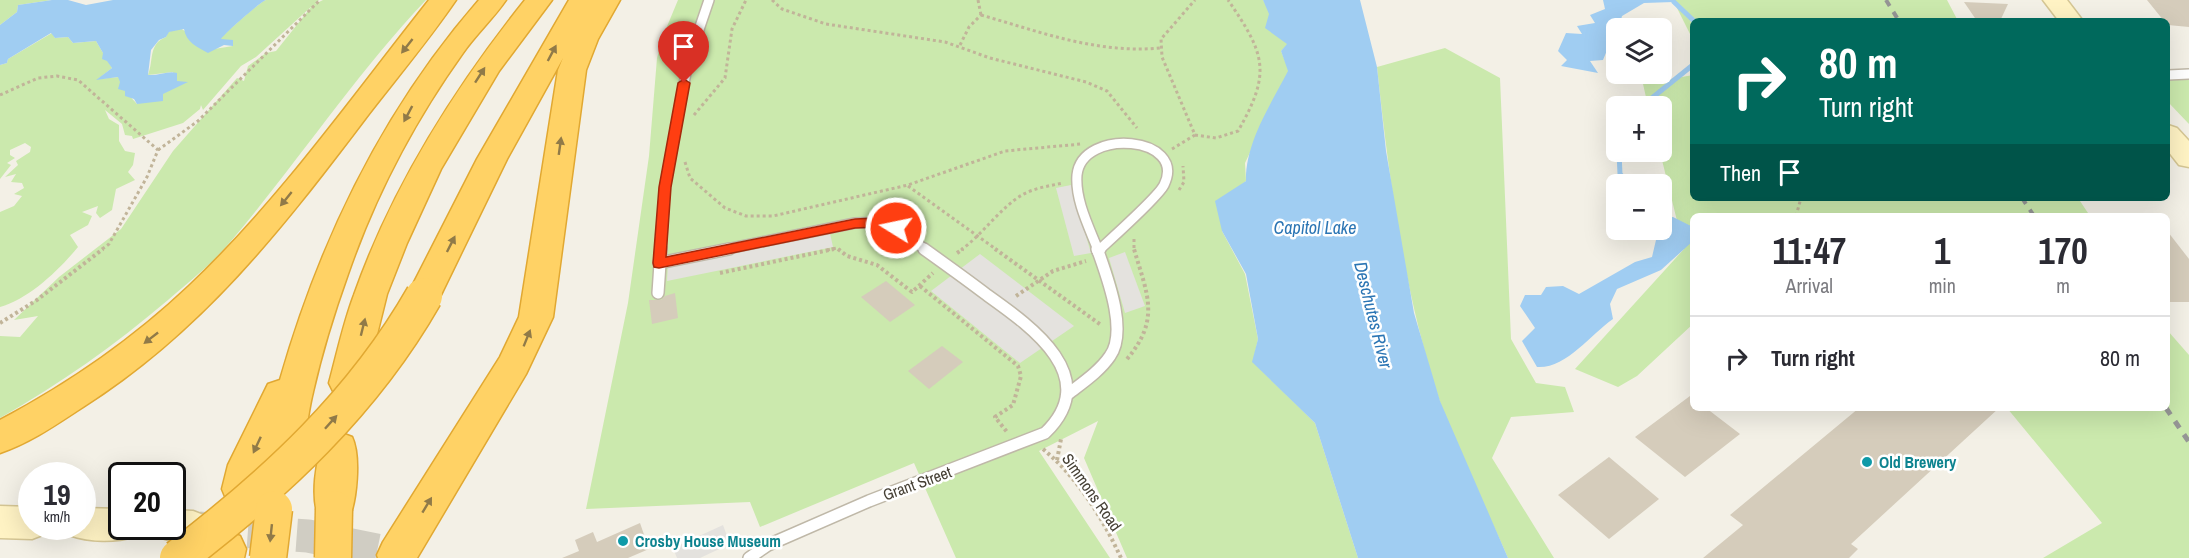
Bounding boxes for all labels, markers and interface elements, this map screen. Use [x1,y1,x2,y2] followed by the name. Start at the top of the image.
[1606,18,1672,240] map controls
[1606,18,1672,84] button: layers
[658,21,709,83] pin
[667,30,700,63] icon: arrive
[1819,35,1898,91] text: 80 m
[401,38,414,54] one-way arrow
[1720,42,1798,120] icon: right
[547,44,557,61] one-way arrow
[475,67,486,84] one-way arrow
[1819,89,1913,125] text: Turn right
[1606,96,1672,162] button: +
[403,106,413,123] one-way arrow
[556,137,565,156] one-way arrow
[1773,156,1806,189] icon: arrive
[1720,158,1761,188] text: Then
[1606,174,1672,240] button: −
[280,191,293,207] one-way arrow
[864,196,928,260] position arrow
[1274,215,1356,240] water label: Capitol Lake
[1772,227,1846,275] text: 11:47
[1934,227,1951,275] text: 1
[2038,227,2088,275] text: 170
[446,235,456,252] one-way arrow
[1348,259,1399,372] water label: Deschutes River
[1786,272,1833,299] text: Arrival
[1929,272,1956,299] text: min
[2056,272,2070,299] text: m
[358,318,368,336] one-way arrow
[522,328,532,346] one-way arrow
[143,332,158,344] one-way arrow
[1720,342,1753,375] icon: right
[1771,343,1855,373] text: Turn right
[2100,343,2140,373] text: 80 m
[324,415,337,430] one-way arrow
[252,436,261,453] one-way arrow
[1057,449,1127,535] street label: Simmons Road
[1879,451,1957,473] place label: Old Brewery
[1860,455,1874,469] marker: Old Brewery
[880,460,955,506] street label: Grant Street
[108,462,186,540] speed limit sign: 20
[43,474,71,514] text: 19
[422,497,433,513] one-way arrow
[44,506,70,527] text: km/h
[266,524,276,543] one-way arrow
[635,530,781,552] place label: Crosby House Museum
[616,534,630,548] marker: Crosby House Museum

